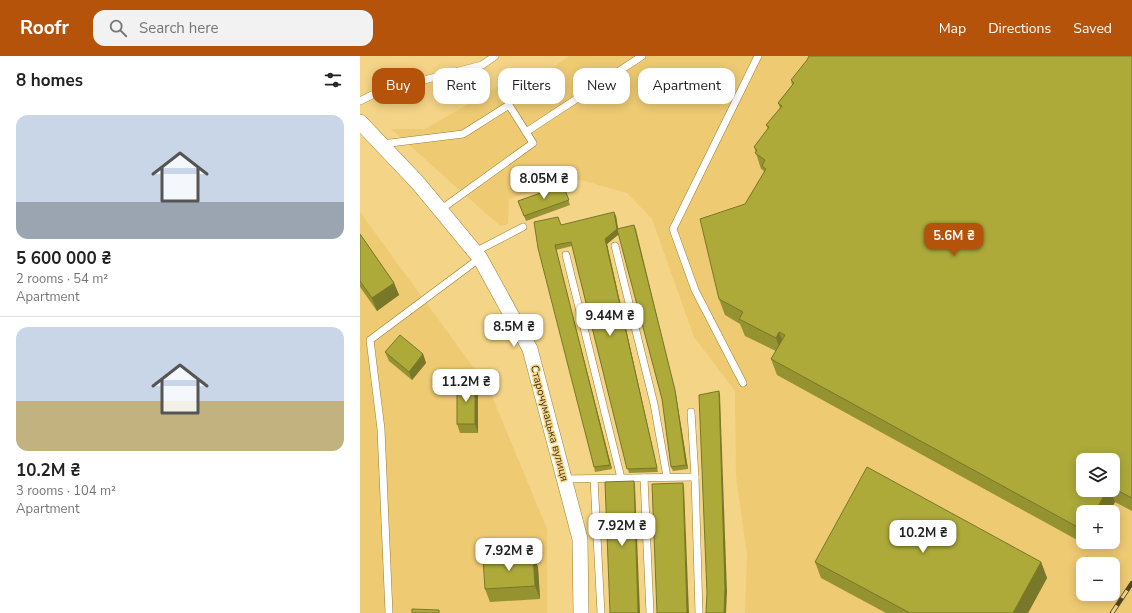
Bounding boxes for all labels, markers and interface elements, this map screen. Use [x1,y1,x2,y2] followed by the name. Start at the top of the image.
[93,10,373,46] search box
[20,15,69,41] text: Roofr
[107,17,129,39] icon: search
[139,18,218,38] text: Search here
[939,19,966,38] text: Map
[988,19,1051,38] text: Directions
[1073,19,1112,38] text: Saved
[372,68,425,104] chip: Buy
[433,68,490,104] chip: Rent
[498,68,565,104] chip: Filters
[573,68,630,104] chip: New
[638,68,735,104] chip: Apartment
[16,69,83,92] text: 8 homes
[322,69,344,91] icon: filters
[144,141,216,213] icon: home
[507,166,581,200] pin: 8.05M ₴
[519,170,569,188] text: 8.05M ₴
[921,223,987,257] pin: 5.6M ₴
[933,227,975,245] text: 5.6M ₴
[16,247,111,270] text: 5 600 000 ₴
[16,270,108,288] text: 2 rooms · 54 m²
[16,288,79,306] text: Apartment
[573,303,647,337] pin: 9.44M ₴
[585,307,635,325] text: 9.44M ₴
[481,314,547,348] pin: 8.5M ₴
[493,318,535,336] text: 8.5M ₴
[144,353,216,425] icon: home
[527,363,572,483] street label: Старочумацька вулиця
[429,369,503,403] pin: 11.2M ₴
[441,373,491,391] text: 11.2M ₴
[1076,453,1120,601] map controls
[1076,453,1120,497] button: layers
[16,459,80,482] text: 10.2M ₴
[16,482,116,500] text: 3 rooms · 104 m²
[16,500,79,518] text: Apartment
[1076,505,1120,549] button: +
[585,513,659,547] pin: 7.92M ₴
[597,517,647,535] text: 7.92M ₴
[886,520,960,554] pin: 10.2M ₴
[898,524,948,542] text: 10.2M ₴
[472,538,546,572] pin: 7.92M ₴
[484,542,534,560] text: 7.92M ₴
[1076,557,1120,601] button: −

